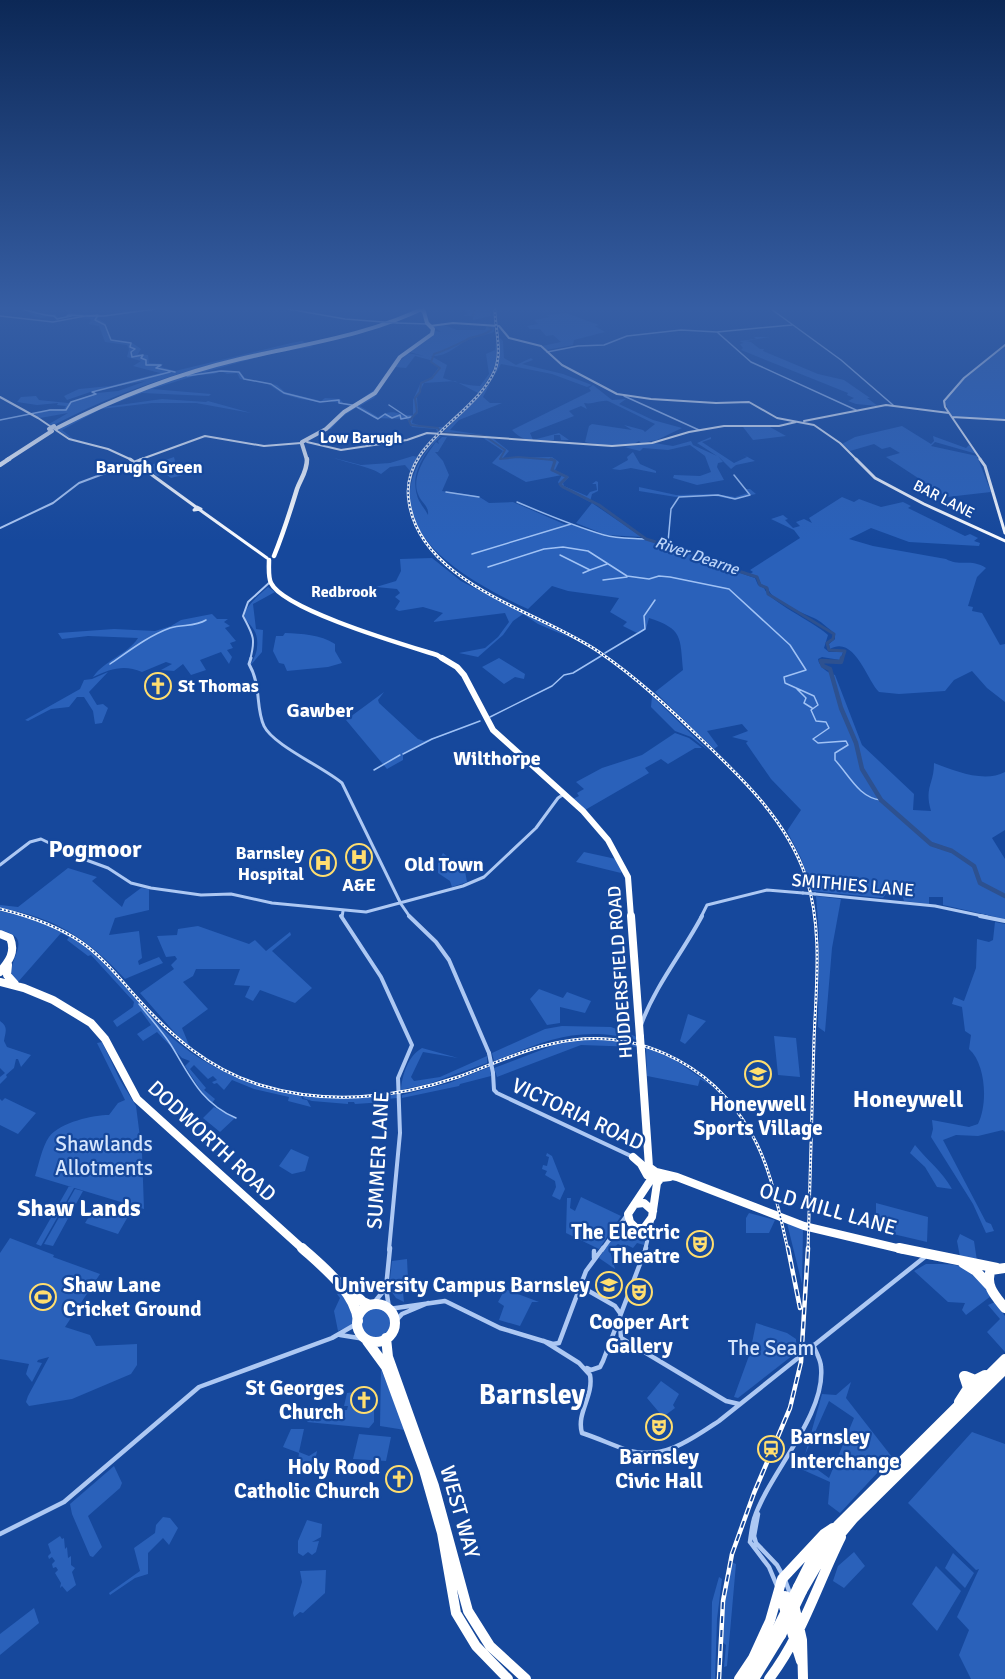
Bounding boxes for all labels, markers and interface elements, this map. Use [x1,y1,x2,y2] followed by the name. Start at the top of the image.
[320,428,403,448] district label: Low Barugh
[95,456,203,478] district label: Barugh Green
[910,476,978,522] street label: BAR LANE
[652,532,742,580] water label: River Dearne
[311,582,378,602] district label: Redbrook
[143,671,173,701] church icon: St Thomas
[178,675,259,697] place label: St Thomas
[287,698,354,723] district label: Gawber
[453,746,541,771] district label: Wilthorpe
[49,834,142,864] district label: Pogmoor
[236,842,304,885] place label: Barnsley Hospital
[344,842,374,872] hospital icon: A&E
[308,848,338,878] hospital icon: Barnsley Hospital
[404,852,484,877] district label: Old Town
[791,869,915,901] street label: SMITHIES LANE
[342,874,376,896] place label: A&E
[603,885,637,1059] street label: HUDDERSFIELD ROAD
[743,1059,773,1089] school or university icon: Honeywell Sports Village
[508,1072,648,1156] street label: VICTORIA ROAD
[142,1075,282,1207] street label: DODWORTH ROAD
[853,1084,964,1114] district label: Honeywell
[361,1090,395,1230] street label: SUMMER LANE
[693,1091,823,1141] place label: Honeywell Sports Village
[55,1131,153,1181] park label: Shawlands Allotments
[756,1177,900,1241] street label: OLD MILL LANE
[17,1193,141,1223] district label: Shaw Lands
[571,1219,680,1269] place label: The Electric Theatre
[685,1229,715,1259] theatre icon: The Electric Theatre
[594,1270,624,1300] school or university icon: University Campus Barnsley
[63,1272,201,1322] place label: Shaw Lane Cricket Ground
[334,1272,591,1298] place label: University Campus Barnsley
[624,1277,654,1307] theatre icon: Cooper Art Gallery
[28,1282,58,1312] sports icon: Shaw Lane Cricket Ground
[589,1309,689,1359] place label: Cooper Art Gallery
[728,1335,814,1361] park label: The Seam
[246,1375,344,1425] place label: St Georges Church
[479,1378,585,1412] district label: Barnsley
[349,1385,379,1415] church icon: St Georges Church
[644,1412,674,1442] theatre icon: Barnsley Civic Hall
[790,1424,900,1474] place label: Barnsley Interchange
[756,1434,786,1464] station icon: Barnsley Interchange
[615,1444,703,1494] place label: Barnsley Civic Hall
[234,1454,380,1504] place label: Holy Rood Catholic Church
[434,1463,486,1562] street label: WEST WAY
[384,1464,414,1494] church icon: Holy Rood Catholic Church

